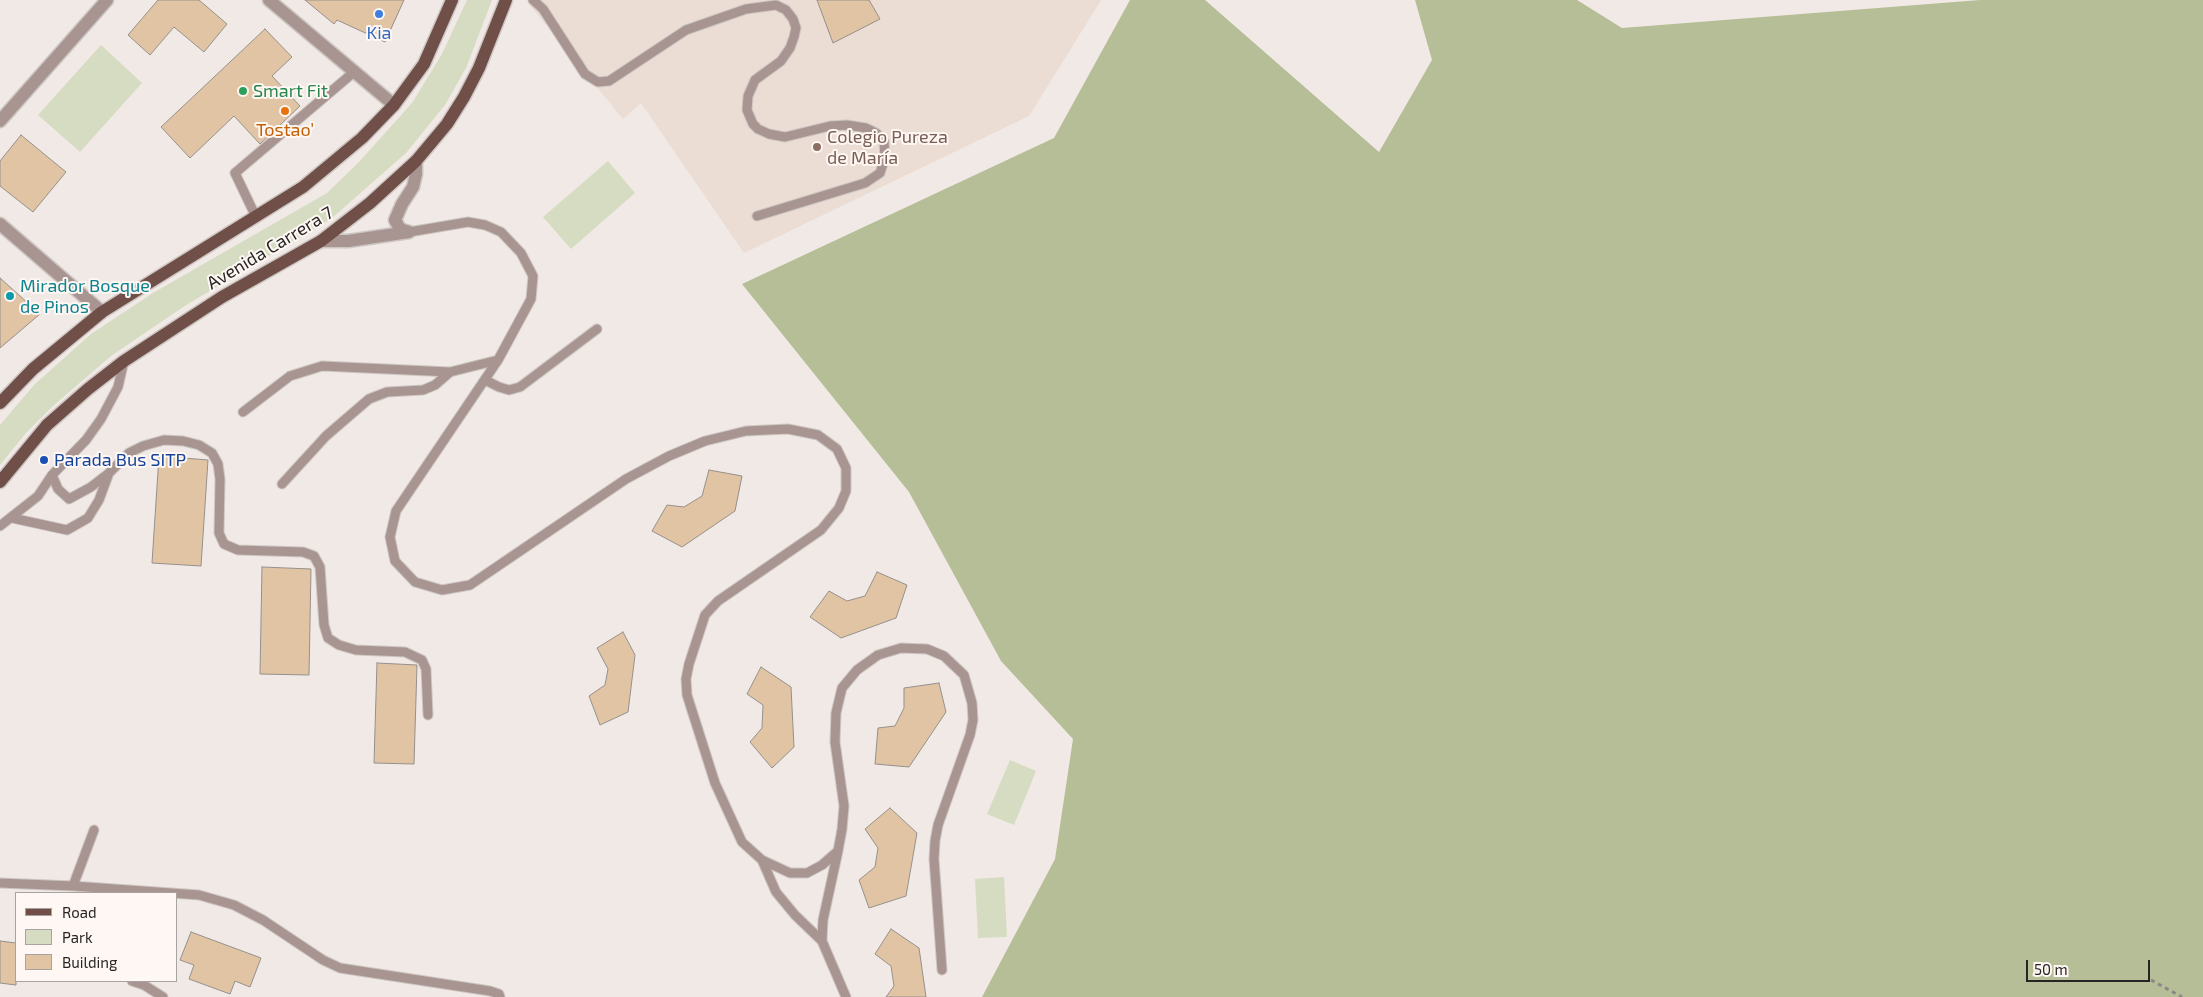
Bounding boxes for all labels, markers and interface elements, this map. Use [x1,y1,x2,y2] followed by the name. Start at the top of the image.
[373,8,385,20] marker: Kia
[367,22,391,44] place label: Kia
[253,80,328,102] place label: Smart Fit
[237,85,249,97] marker: Smart Fit
[279,105,291,117] marker: Tostao’
[256,119,314,141] place label: Tostao’
[827,126,948,168] place label: Colegio Pureza de María
[811,141,823,153] marker: Colegio Pureza de María
[203,202,337,294] street label: Avenida Carrera 7
[20,275,150,318] place label: Mirador Bosque de Pinos
[4,290,16,302] marker: Mirador Bosque de Pinos
[54,449,186,471] place label: Parada Bus SITP
[38,454,50,466] marker: Parada Bus SITP
[15,892,178,982] legend
[62,903,97,921] text: Road
[62,928,93,946] text: Park
[2028,950,2152,982] scale bar
[62,953,117,971] text: Building
[2034,960,2068,978] text: 50 m

